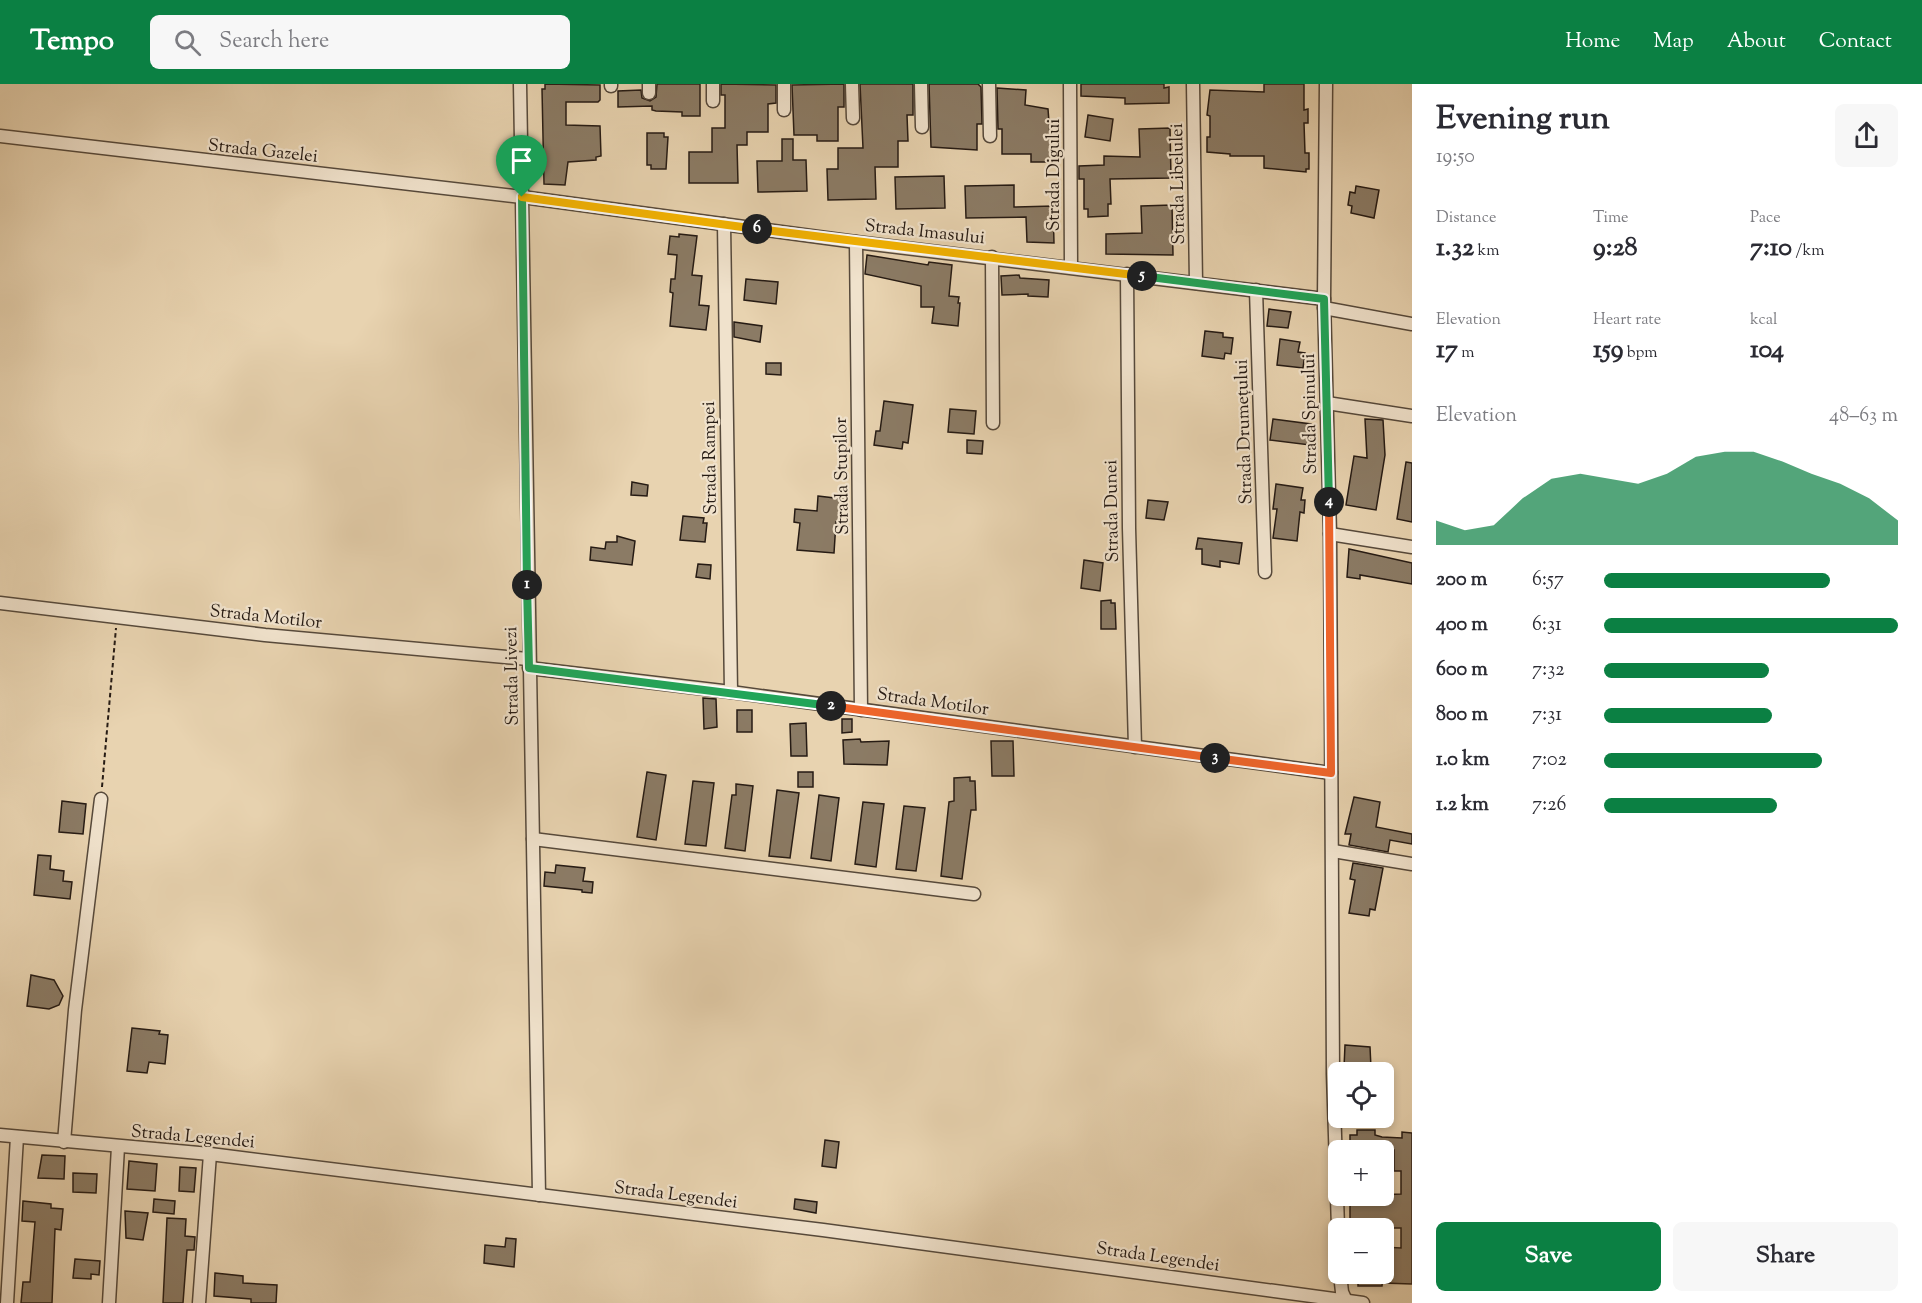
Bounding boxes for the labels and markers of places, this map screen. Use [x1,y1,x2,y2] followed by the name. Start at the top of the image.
[496,135,547,197] pin
[742,214,772,244] pin: 6
[1127,261,1157,291] pin: 5
[1314,487,1344,517] pin: 4
[512,570,542,600] pin: 1
[816,691,846,721] pin: 2
[1200,743,1230,773] pin: 3

